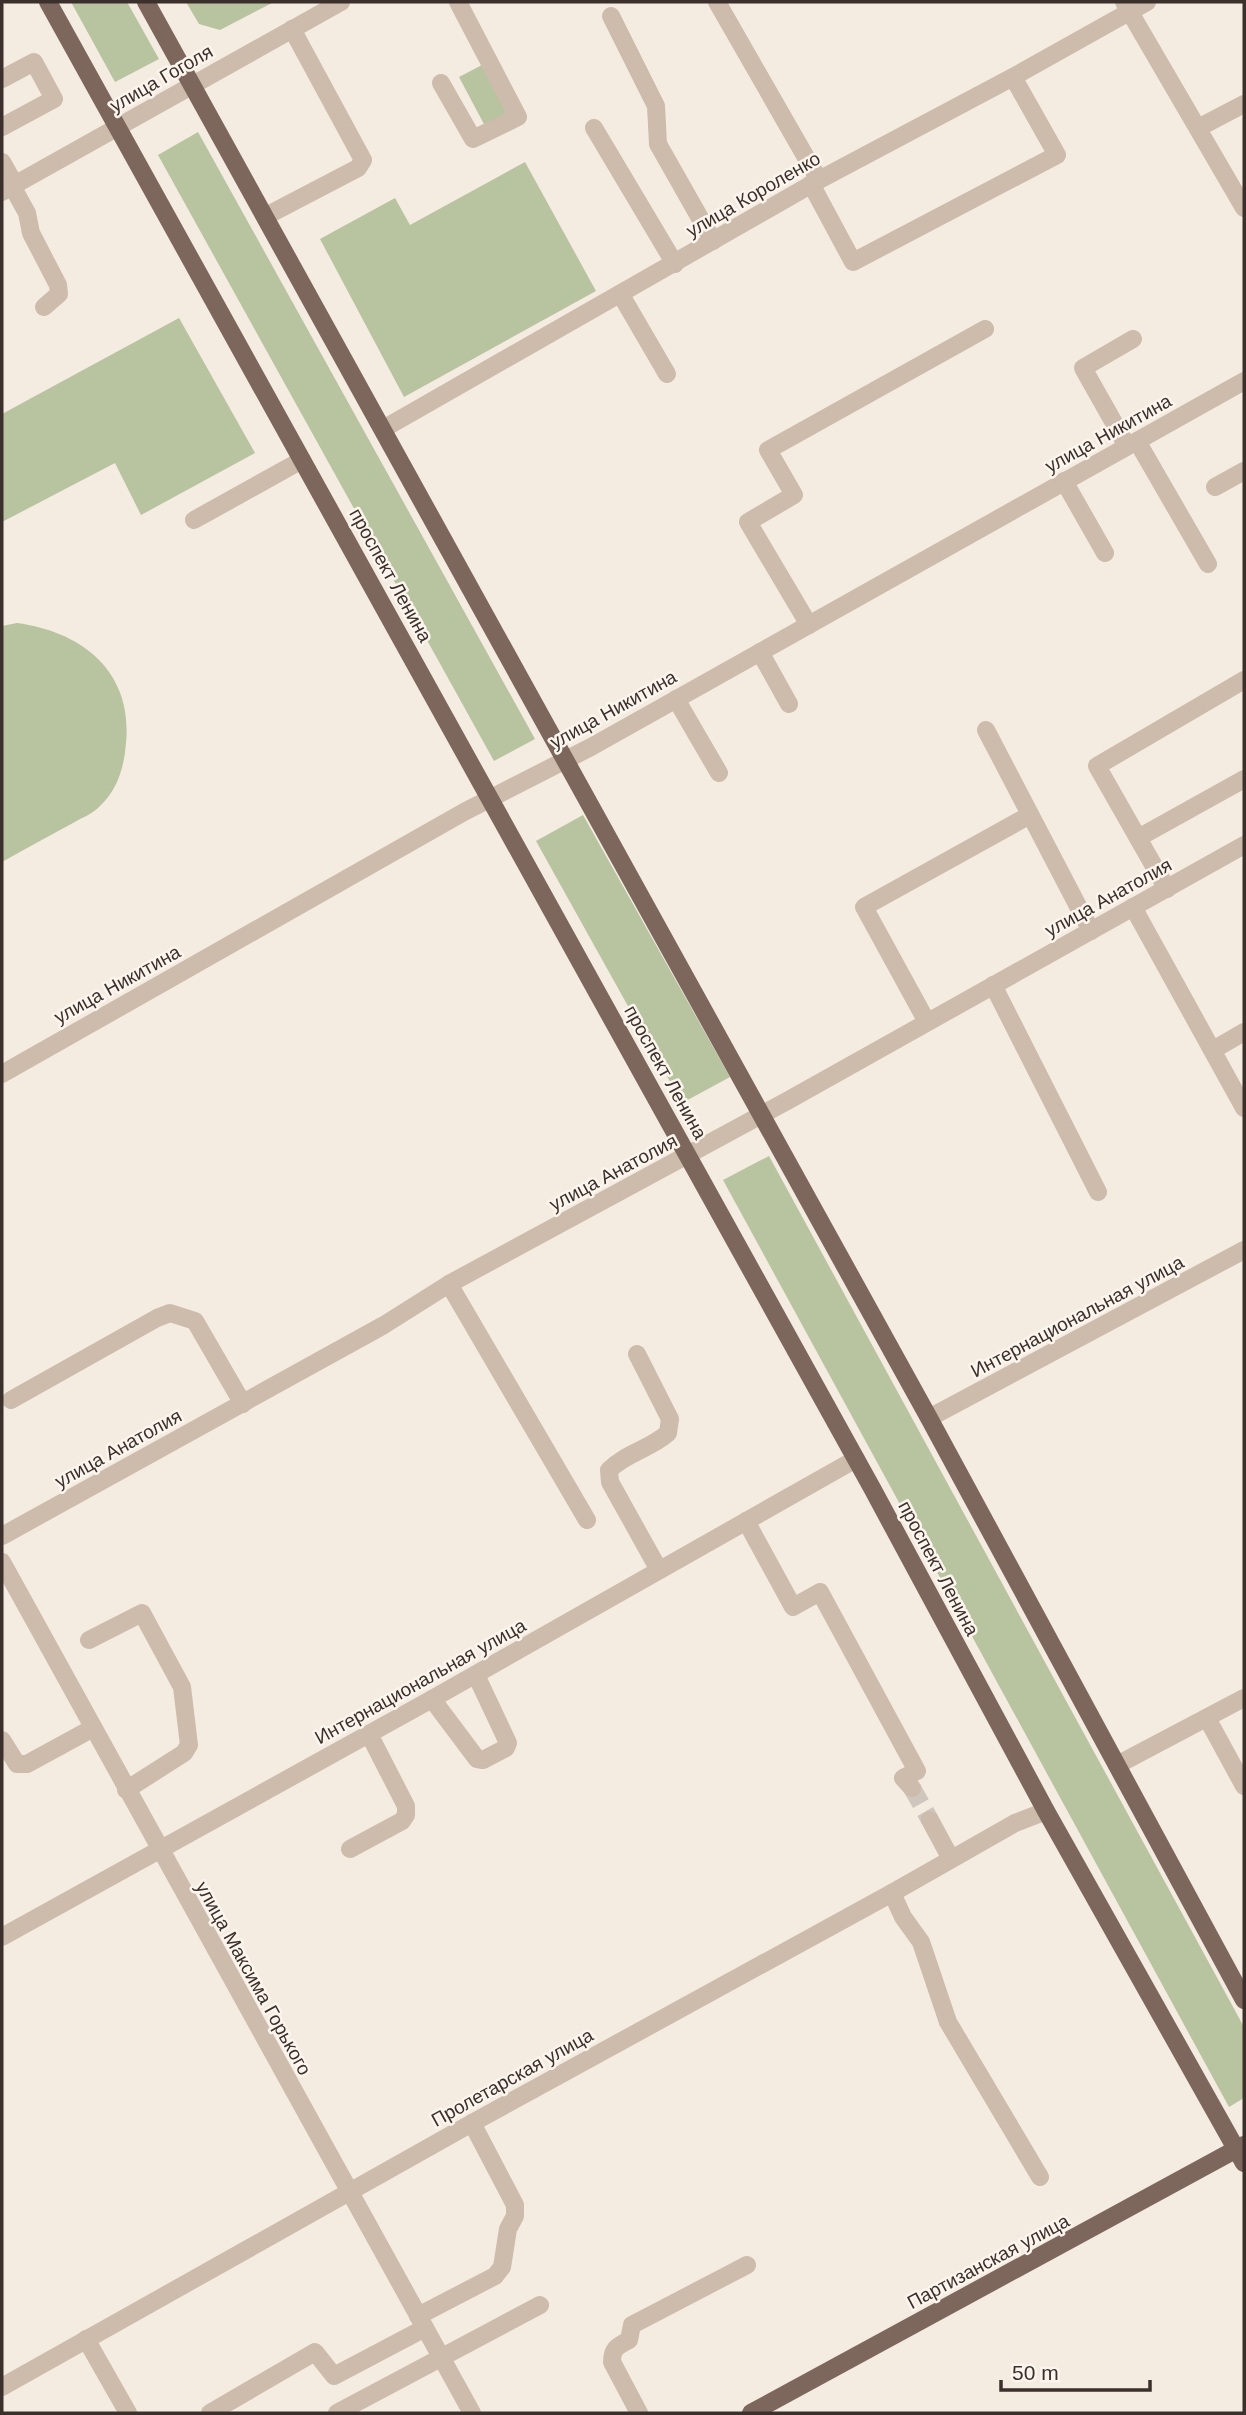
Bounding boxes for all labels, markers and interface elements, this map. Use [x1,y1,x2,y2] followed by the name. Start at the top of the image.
[106,41,216,116] street label: улица Гоголя
[683,148,824,241] street label: улица Короленко
[1041,390,1175,477] street label: улица Никитина
[345,505,436,646] street label: проспект Ленина
[546,666,680,753] street label: улица Никитина
[1041,854,1175,941] street label: улица Анатолия
[50,941,184,1028] street label: улица Никитина
[620,1002,711,1143] street label: проспект Ленина
[546,1130,681,1215] street label: улица Анатолия
[967,1251,1188,1382] street label: Интернациональная улица
[51,1405,185,1492] street label: улица Анатолия
[894,1497,983,1640] street label: проспект Ленина
[311,1614,530,1748] street label: Интернациональная улица
[192,1878,316,2079] street label: улица Максима Горького
[428,2024,597,2131] street label: Пролетарская улица
[904,2210,1073,2313] street label: Партизанская улица
[1001,2348,1150,2392] scale bar
[1012,2361,1059,2384] text: 50 m

